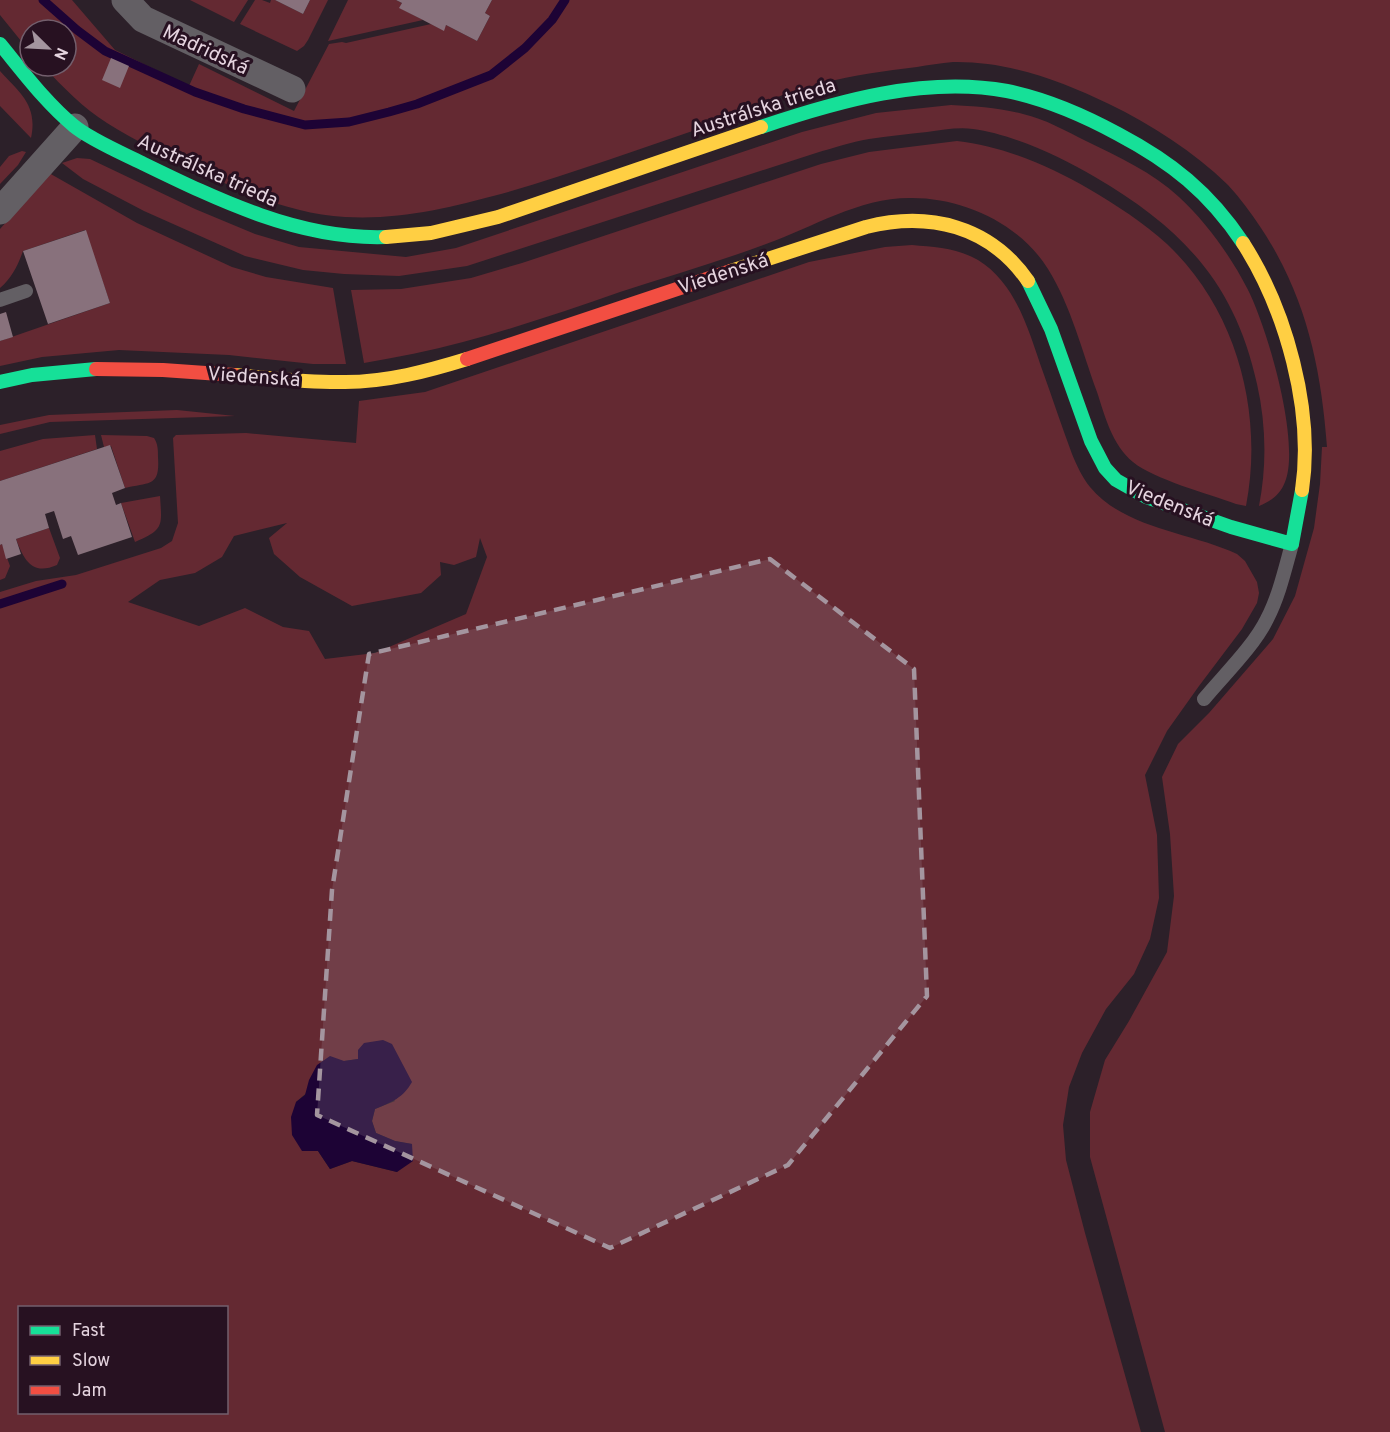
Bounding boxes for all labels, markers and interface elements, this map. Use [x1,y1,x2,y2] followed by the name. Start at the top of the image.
[18,18,78,78] north arrow
[158,20,252,82] street label: Madridská
[48,44,71,63] text: N
[688,73,840,145] street label: Austrálska trieda
[133,129,282,214] street label: Austrálska trieda
[675,248,772,302] street label: Viedenská
[206,362,301,394] street label: Viedenská
[1121,475,1217,534] street label: Viedenská
[18,1306,228,1414] legend
[72,1320,105,1343] text: Fast
[72,1350,110,1373] text: Slow
[72,1380,107,1403] text: Jam

